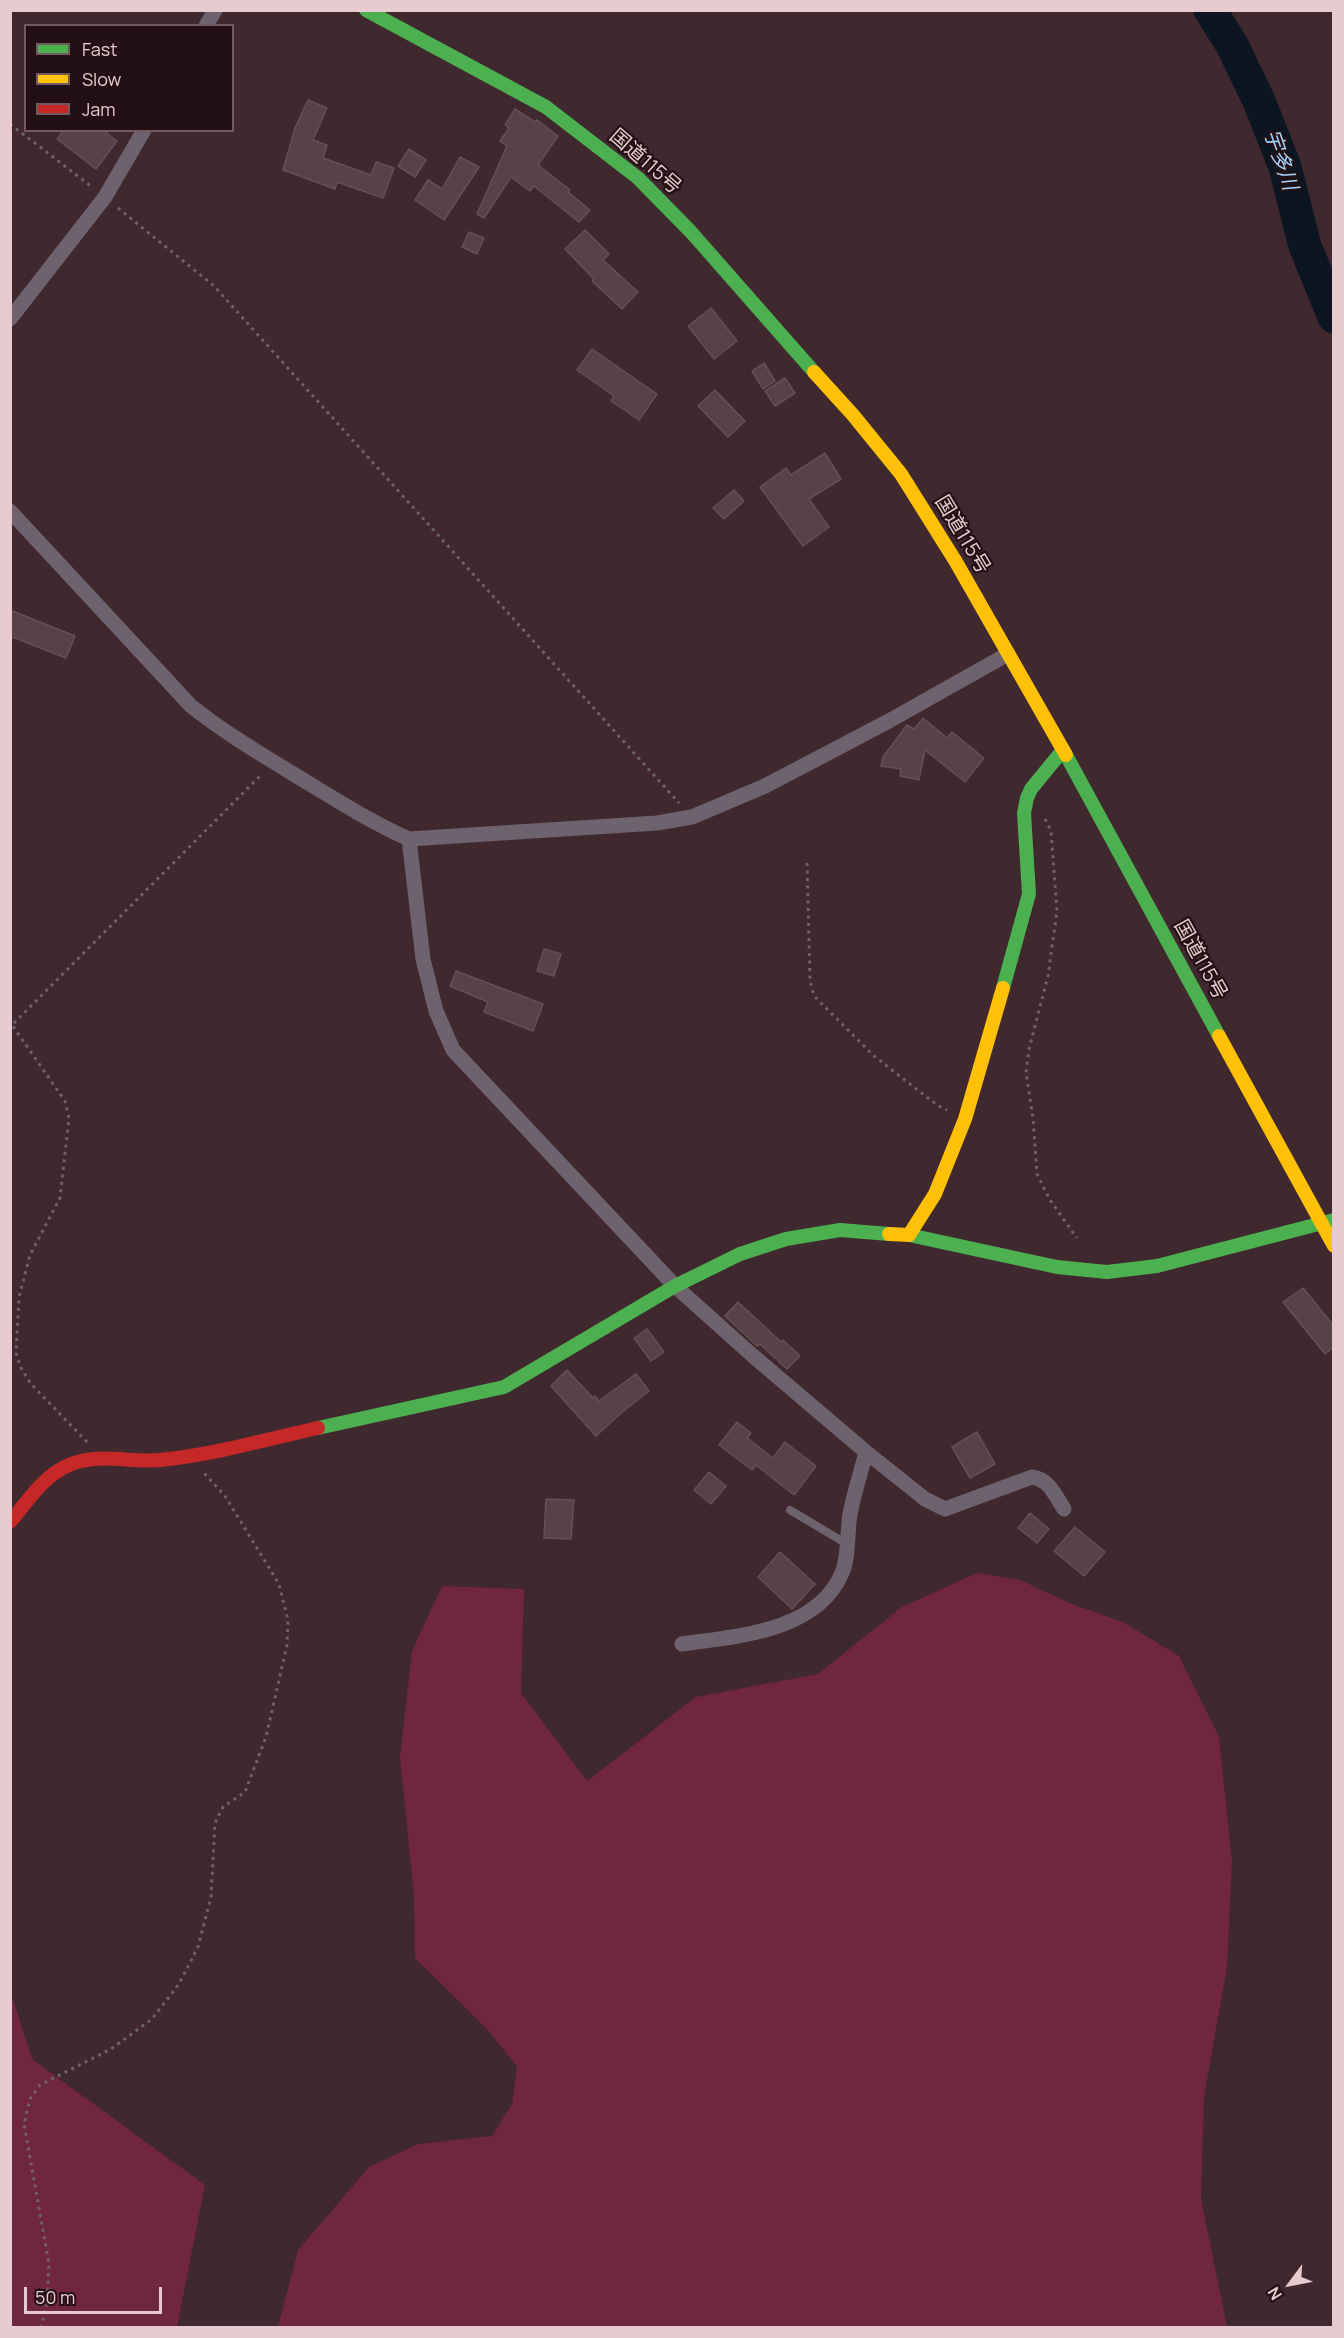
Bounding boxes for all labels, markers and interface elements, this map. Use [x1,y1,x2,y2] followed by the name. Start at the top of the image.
[24,24,234,132] legend
[82,37,117,61] text: Fast
[82,67,121,91] text: Slow
[82,97,116,121] text: Jam
[604,124,686,200] street label: 国道115号
[1258,126,1302,194] water label: 宇多川
[929,491,995,579] street label: 国道115号
[1168,916,1232,1004] street label: 国道115号
[1260,2254,1320,2314] north arrow
[27,2275,165,2313] scale bar
[1262,2283,1287,2304] text: N
[35,2285,75,2309] text: 50 m

